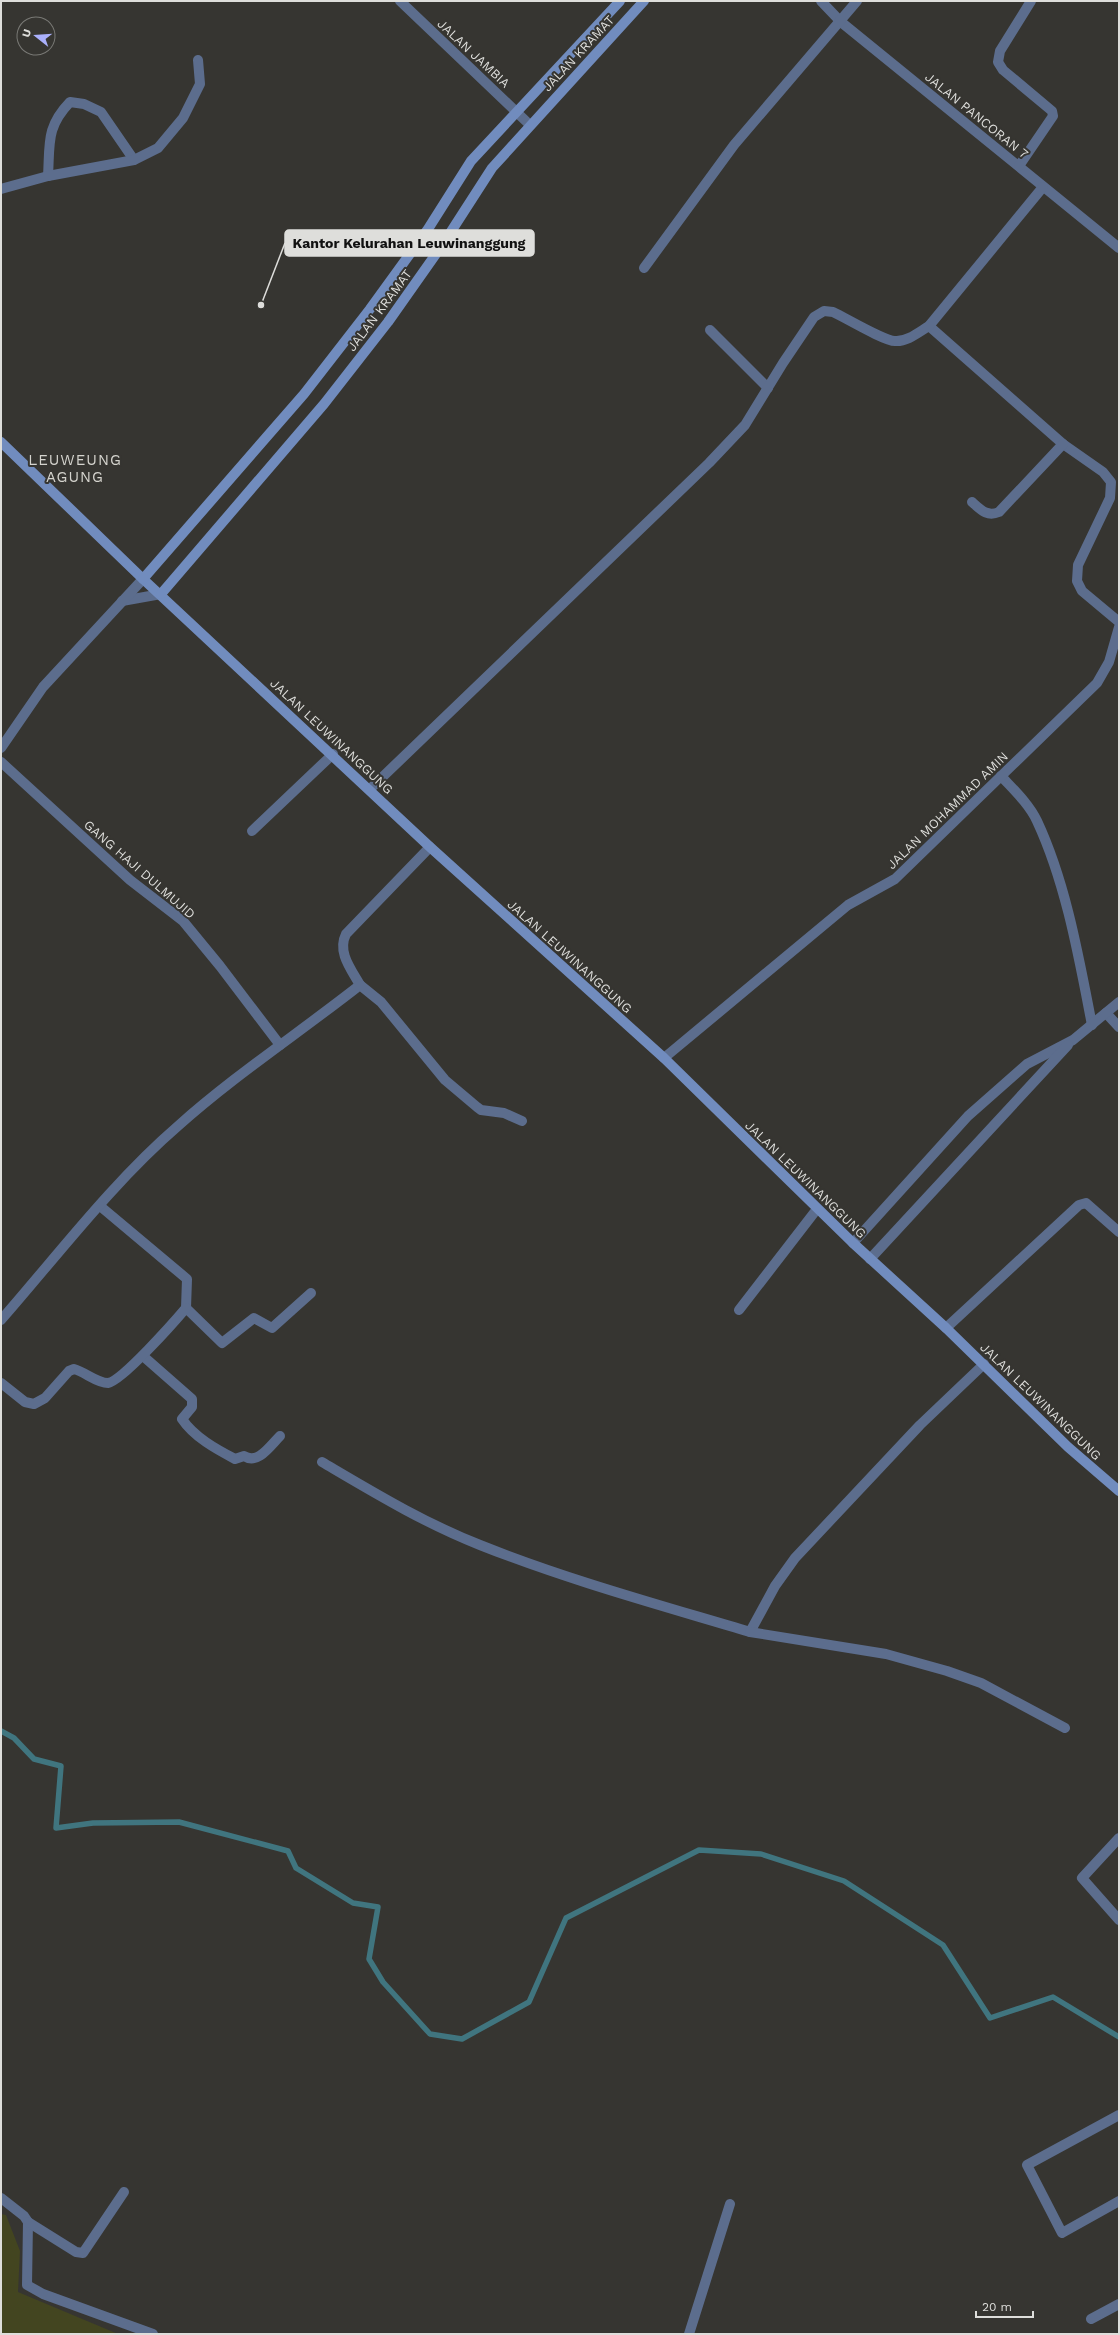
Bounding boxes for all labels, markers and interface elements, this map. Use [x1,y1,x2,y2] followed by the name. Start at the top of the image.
[539,12,617,94] street label: JALAN KRAMAT
[16,16,56,56] north arrow
[434,16,513,91] street label: JALAN JAMBIA
[20,27,34,39] text: U
[922,69,1031,161] street label: JALAN PANCORAN 7
[285,230,534,256] callout: Kantor Kelurahan Leuwinanggung
[293,235,526,251] text: Kantor Kelurahan Leuwinanggung
[344,267,415,354] street label: JALAN KRAMAT
[28,451,122,486] district label: LEUWEUNG AGUNG
[267,676,396,797] street label: JALAN LEUWINANGGUNG
[884,749,1011,872] street label: JALAN MOHAMMAD AMIN
[81,817,198,922] street label: GANG HAJI DULMUJID
[504,897,635,1016] street label: JALAN LEUWINANGGUNG
[742,1118,869,1241] street label: JALAN LEUWINANGGUNG
[977,1340,1104,1463] street label: JALAN LEUWINANGGUNG
[976,2293,1033,2319] scale bar
[982,2300,1012,2314] text: 20 m

